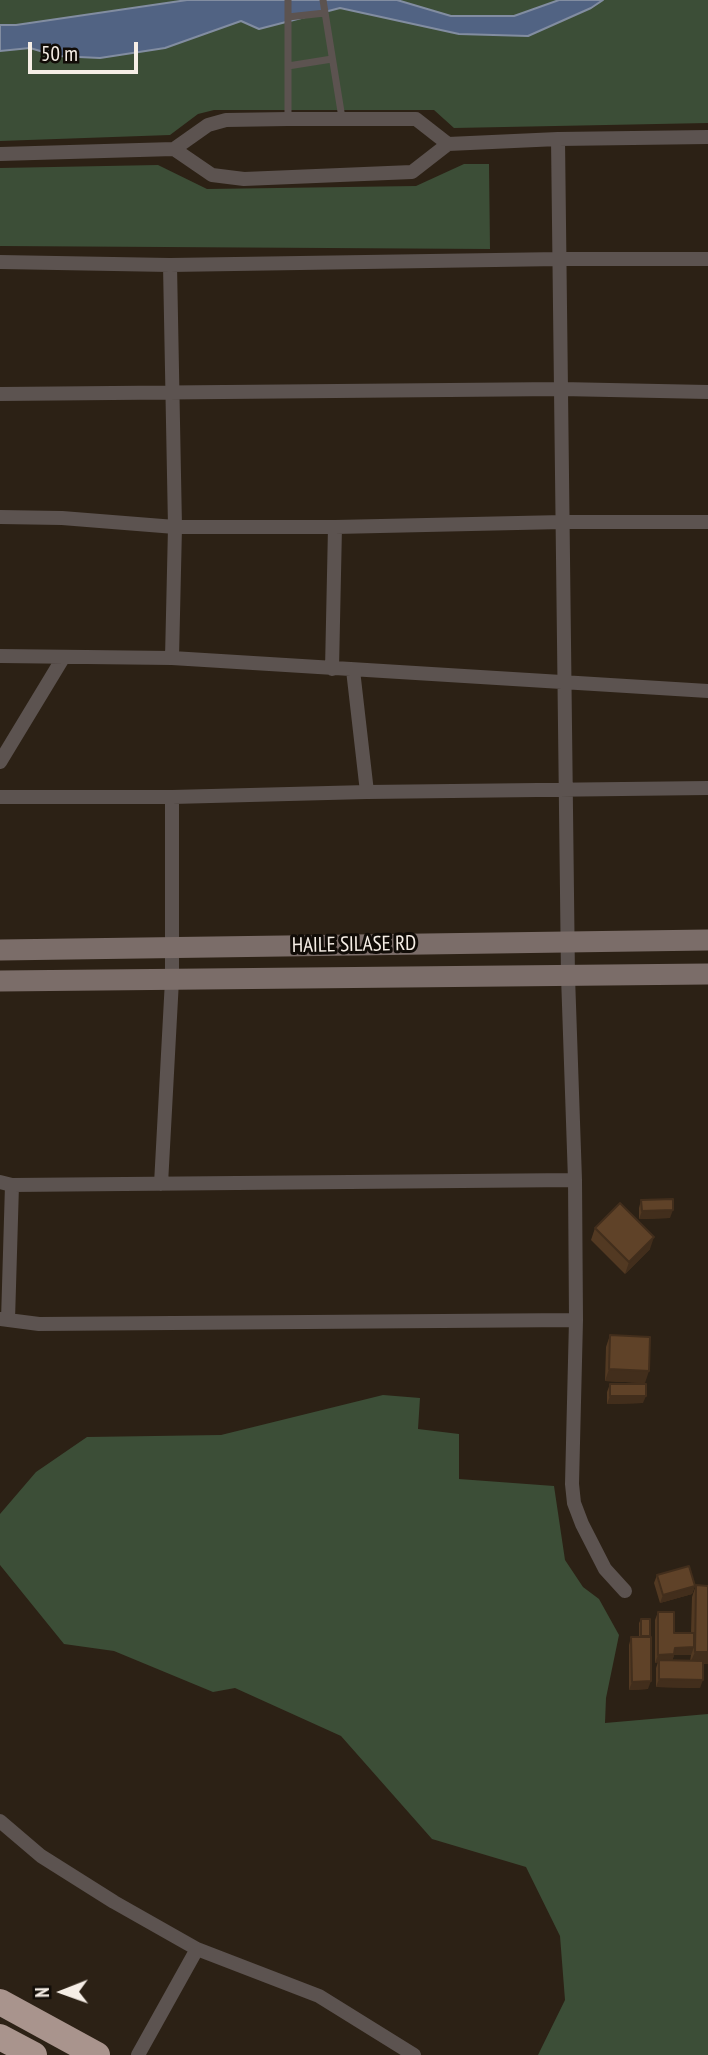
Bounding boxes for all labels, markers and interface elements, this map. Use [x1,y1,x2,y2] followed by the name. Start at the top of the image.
[32,28,142,72] scale bar
[41,40,78,67] text: 50 m
[292,931,416,959] street label: HAILE SILASE RD
[28,1957,98,2027] north arrow
[30,1987,54,1998] text: N

